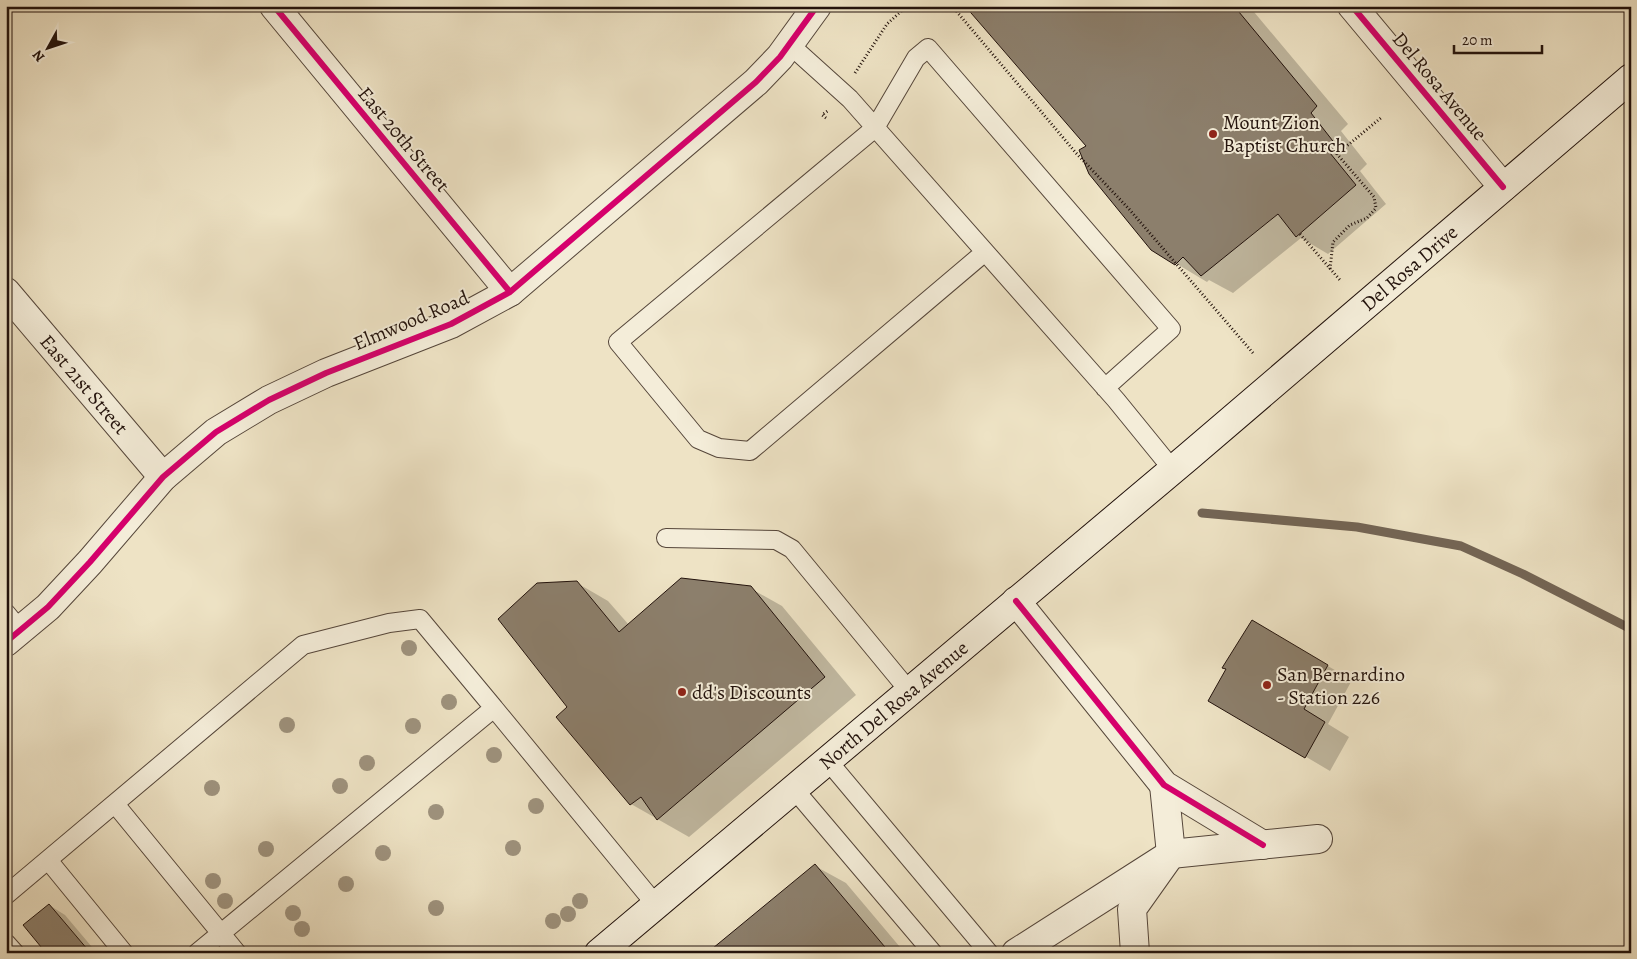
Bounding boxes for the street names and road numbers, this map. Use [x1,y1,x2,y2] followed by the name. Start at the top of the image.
[1386,26,1493,146] street label: Del Rosa Avenue
[352,81,456,198] street label: East 20th Street
[1355,219,1464,317] street label: Del Rosa Drive
[349,284,473,357] street label: Elmwood Road
[34,329,134,441] street label: East 21st Street
[813,635,974,776] street label: North Del Rosa Avenue

